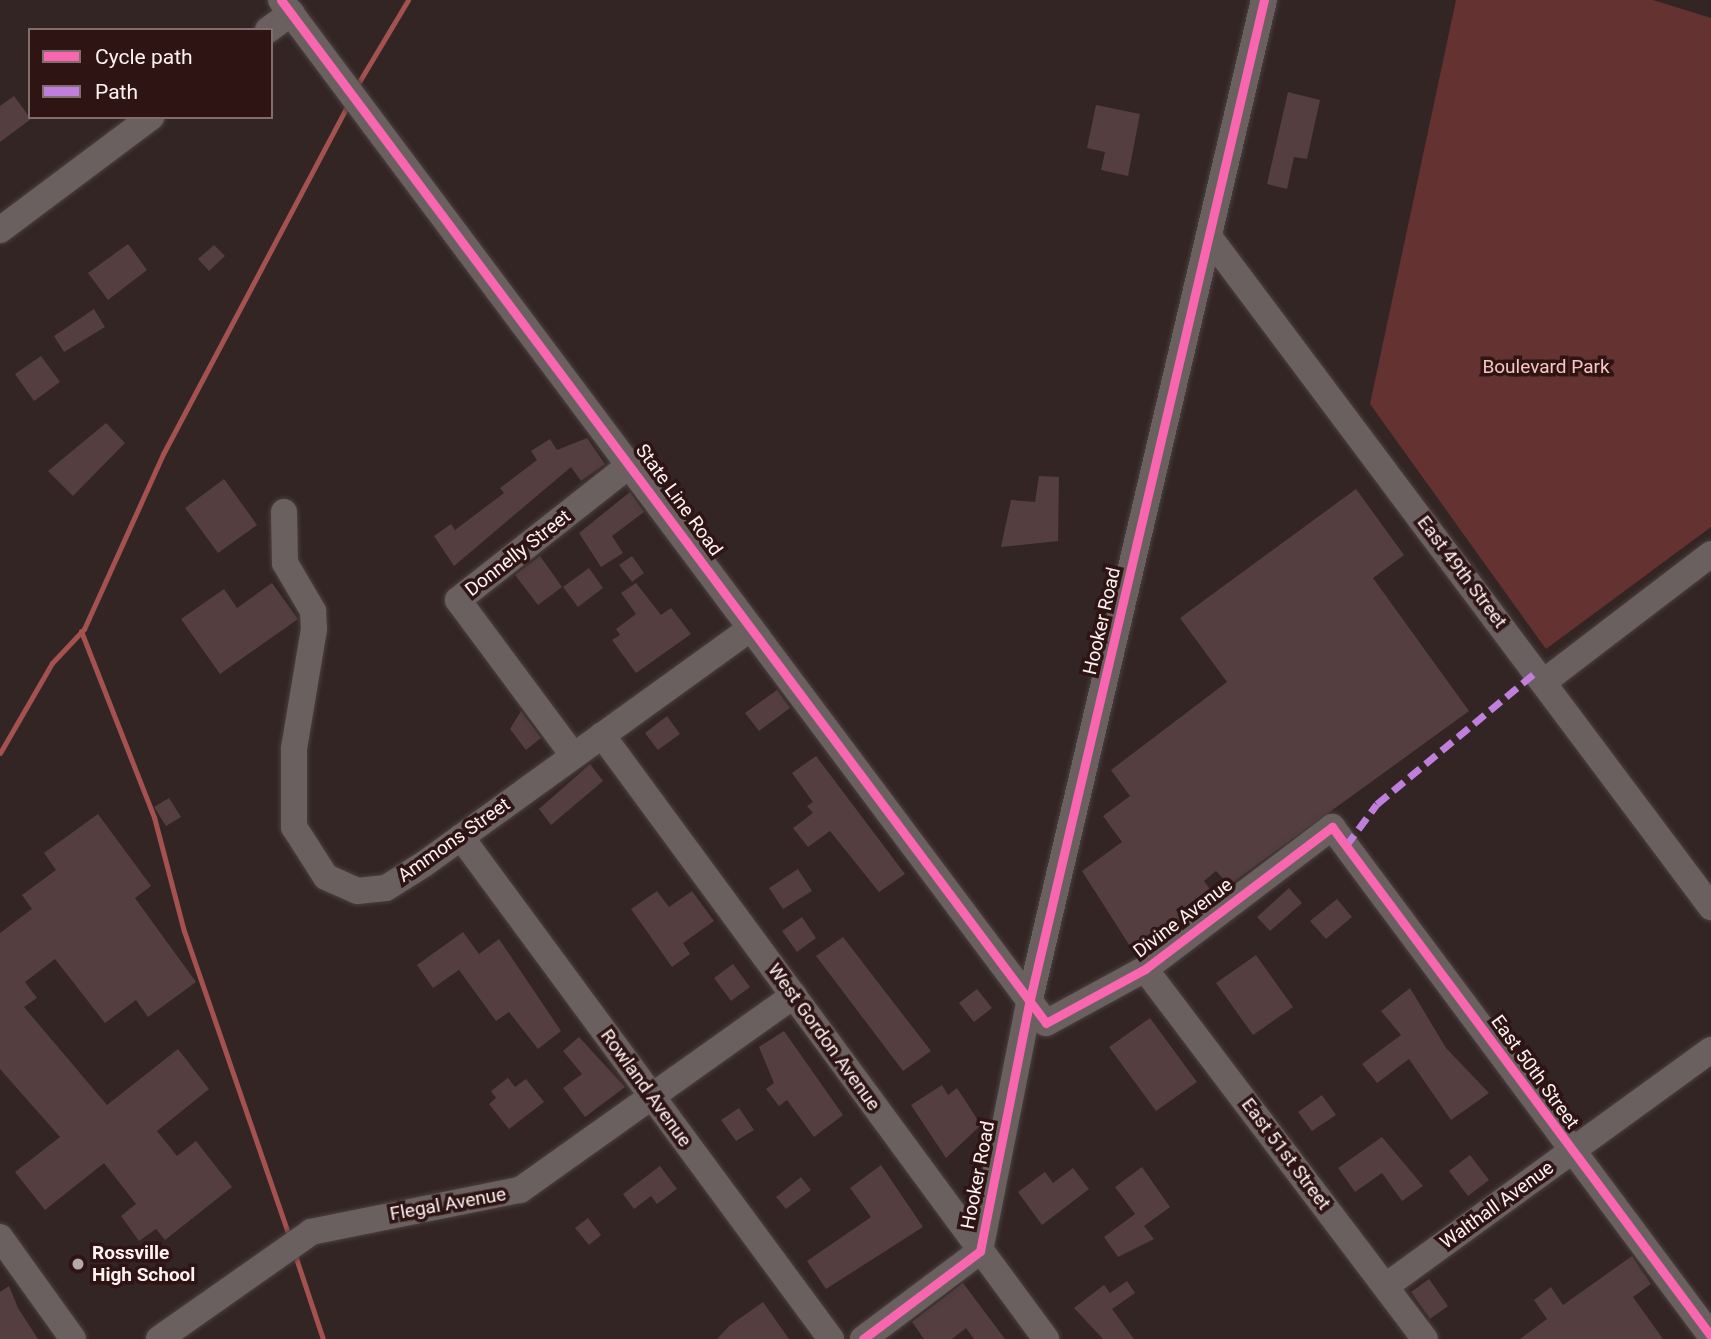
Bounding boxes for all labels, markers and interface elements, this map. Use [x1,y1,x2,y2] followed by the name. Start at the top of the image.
[28,28,273,119] legend
[95,45,193,69] text: Cycle path
[95,80,138,104] text: Path
[1482,356,1610,378] park label: Boulevard Park
[631,440,727,560] street label: State Line Road
[461,505,575,601] street label: Donnelly Street
[1412,511,1512,633] street label: East 49th Street
[1079,565,1125,677] street label: Hooker Road
[394,793,514,887] street label: Ammons Street
[1129,873,1237,963] street label: Divine Avenue
[763,959,885,1115] street label: West Gordon Avenue
[1486,1011,1584,1133] street label: East 50th Street
[596,1025,696,1151] street label: Rowland Avenue
[1237,1094,1335,1214] street label: East 51st Street
[956,1119,1000,1231] street label: Hooker Road
[1436,1156,1558,1254] street label: Walthall Avenue
[388,1183,508,1225] street label: Flegal Avenue
[92,1242,195,1286] place label: Rossville High School
[70,1256,86,1272] marker: Rossville High School

